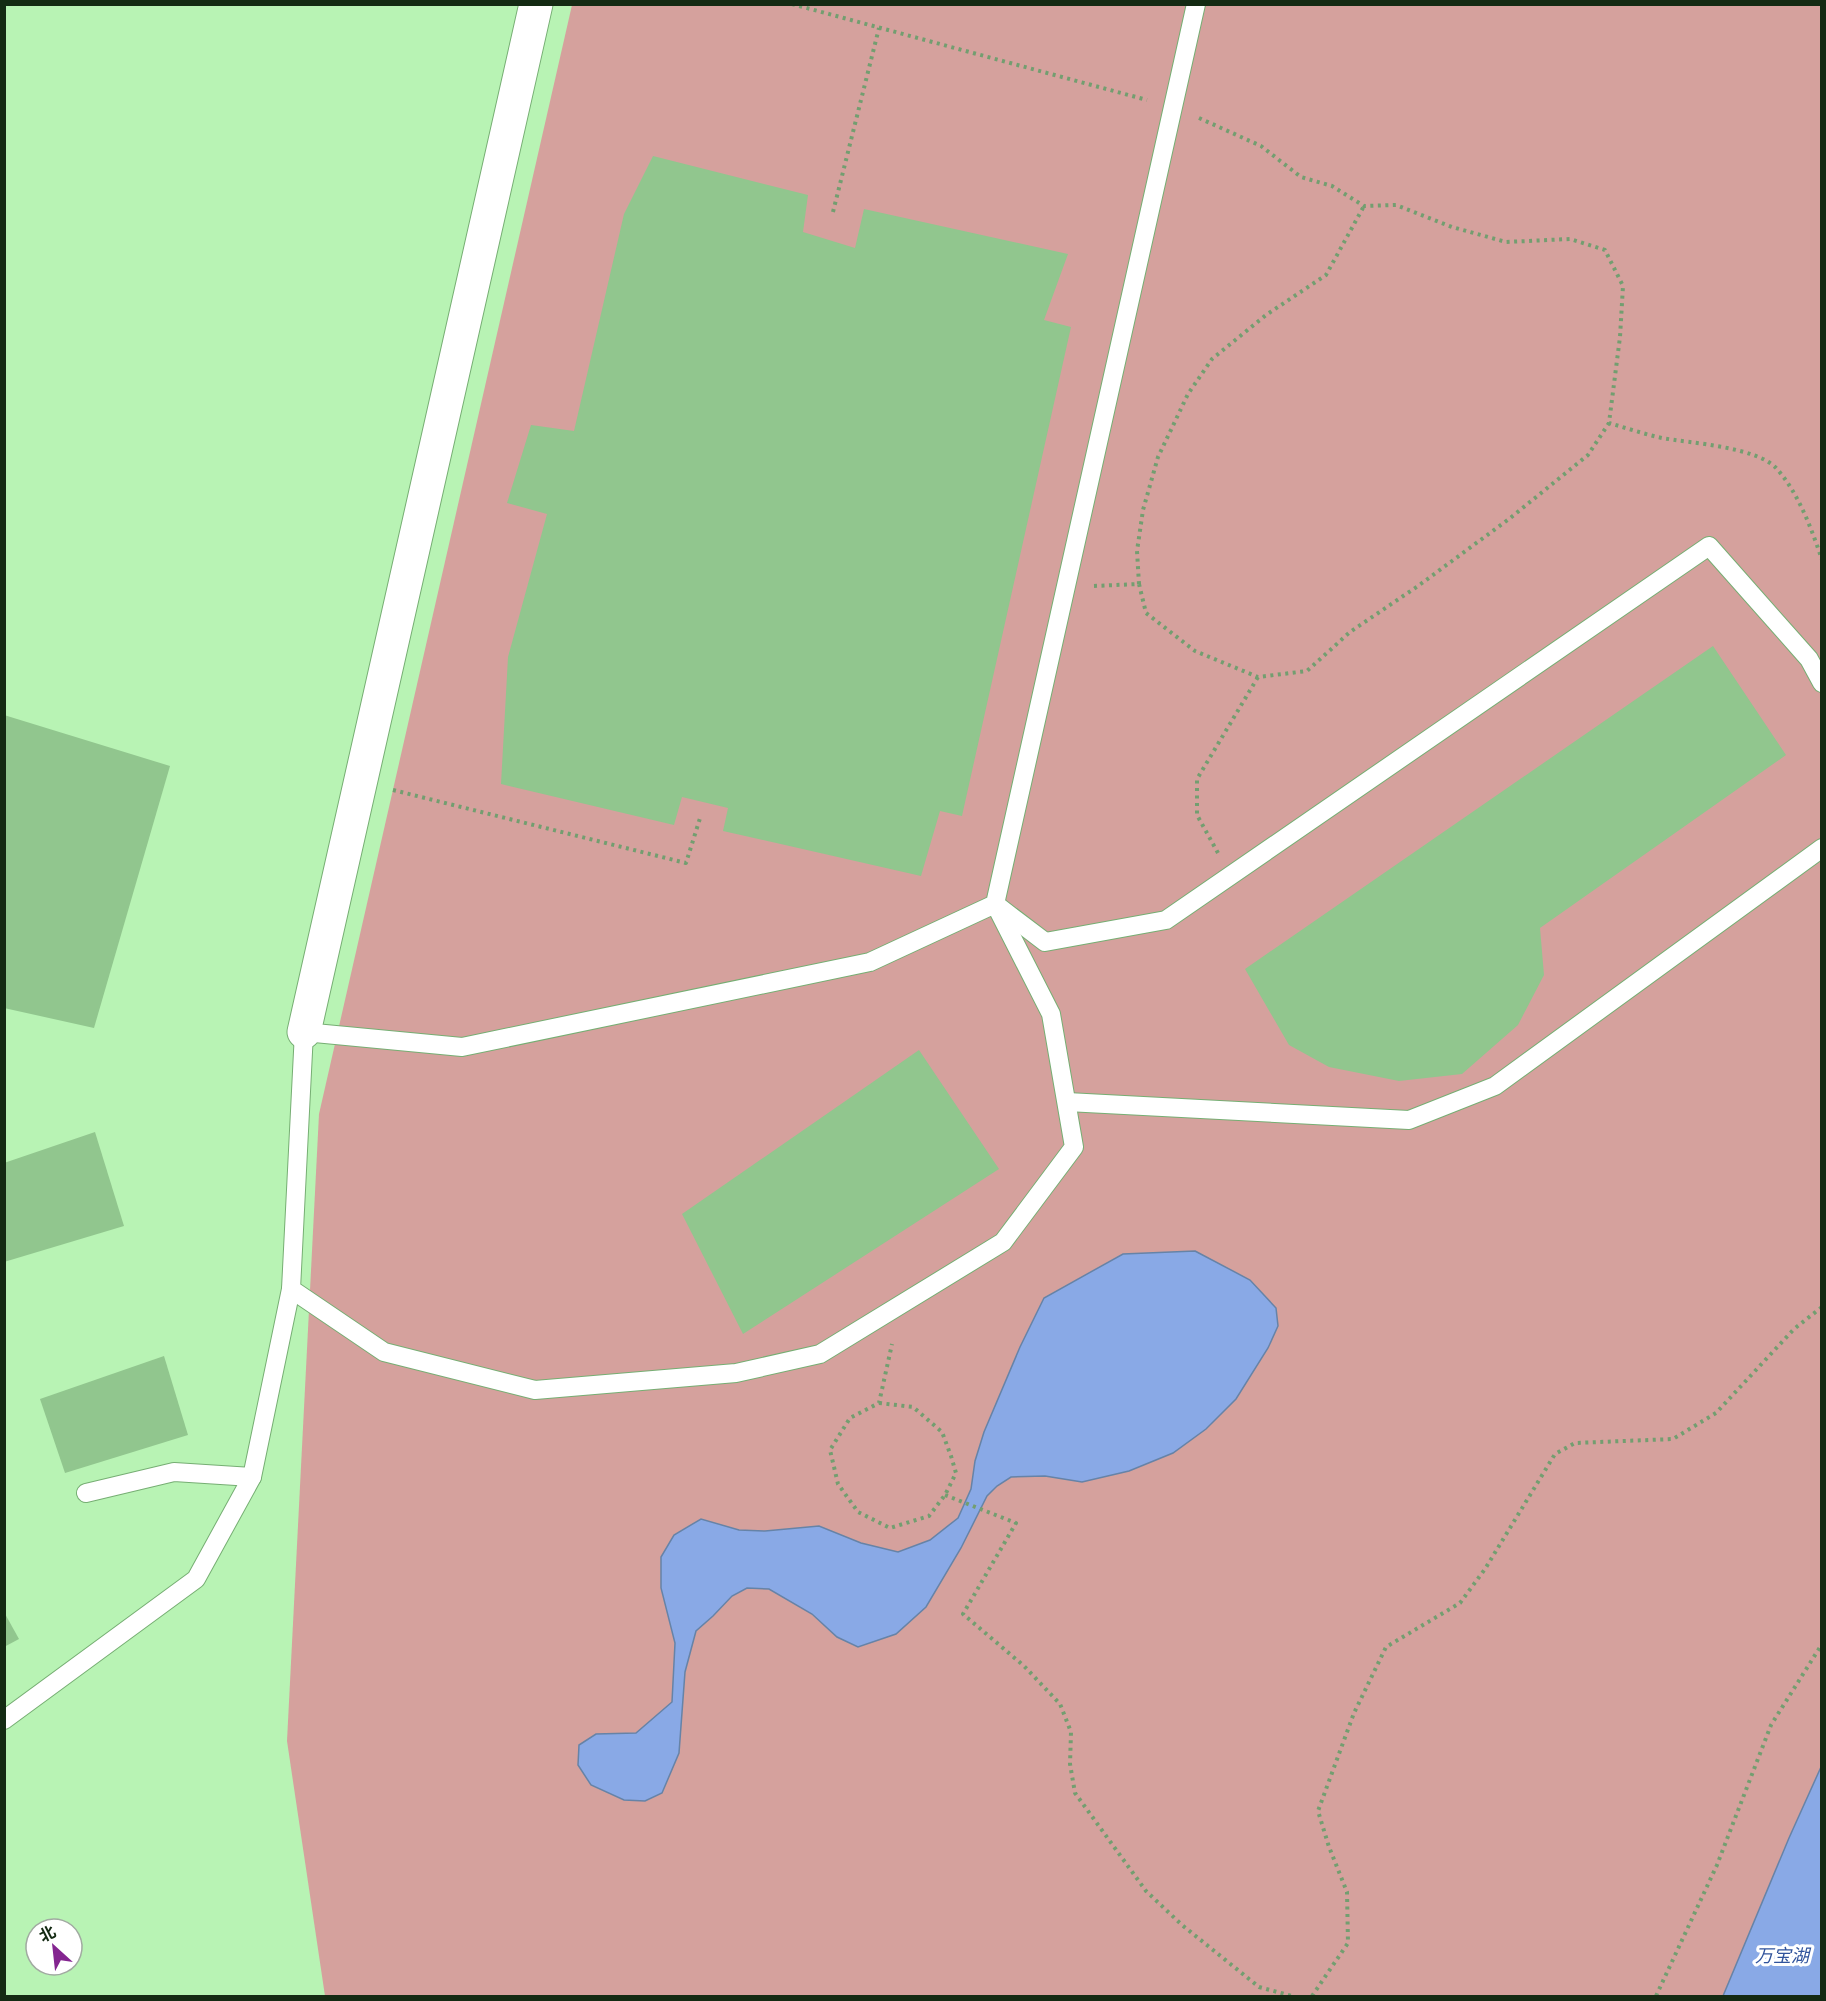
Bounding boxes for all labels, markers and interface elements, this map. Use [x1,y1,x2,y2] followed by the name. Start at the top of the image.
[24,1917,84,1977] north arrow
[36,1921,59,1946] text: 北
[1755,1944,1812,1966] water label: 万宝湖

